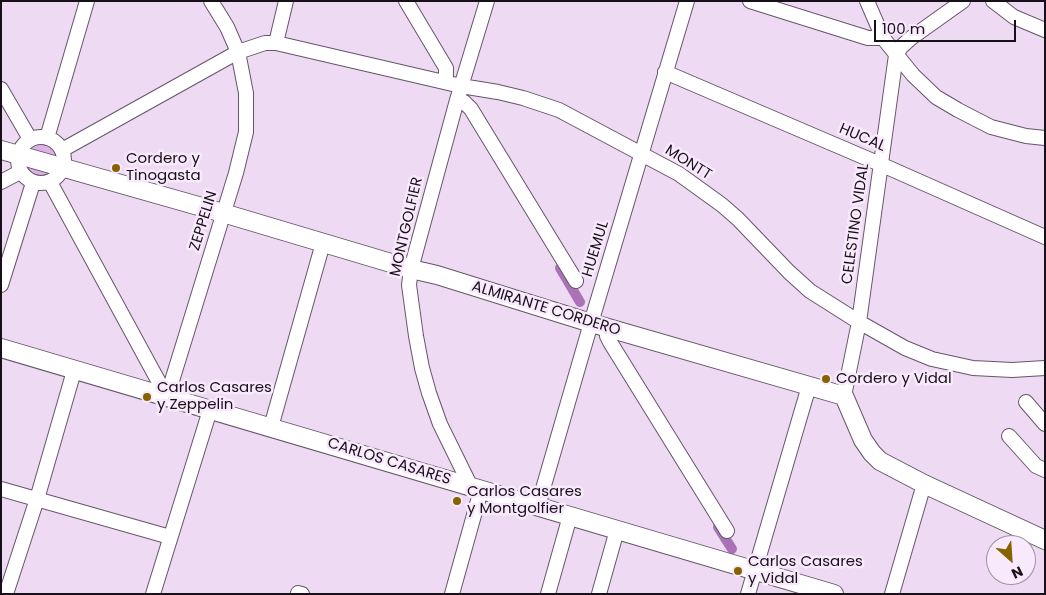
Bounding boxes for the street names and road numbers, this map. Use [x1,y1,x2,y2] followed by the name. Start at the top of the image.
[836,120,888,156] street label: HUCAL
[661,142,715,184] street label: MONTT
[839,163,873,285] street label: CELESTINO VIDAL
[387,176,427,278] street label: MONTGOLFIER
[186,189,222,253] street label: ZEPPELIN
[579,219,613,279] street label: HUEMUL
[470,278,622,340] street label: ALMIRANTE CORDERO
[325,435,453,489] street label: CARLOS CASARES

